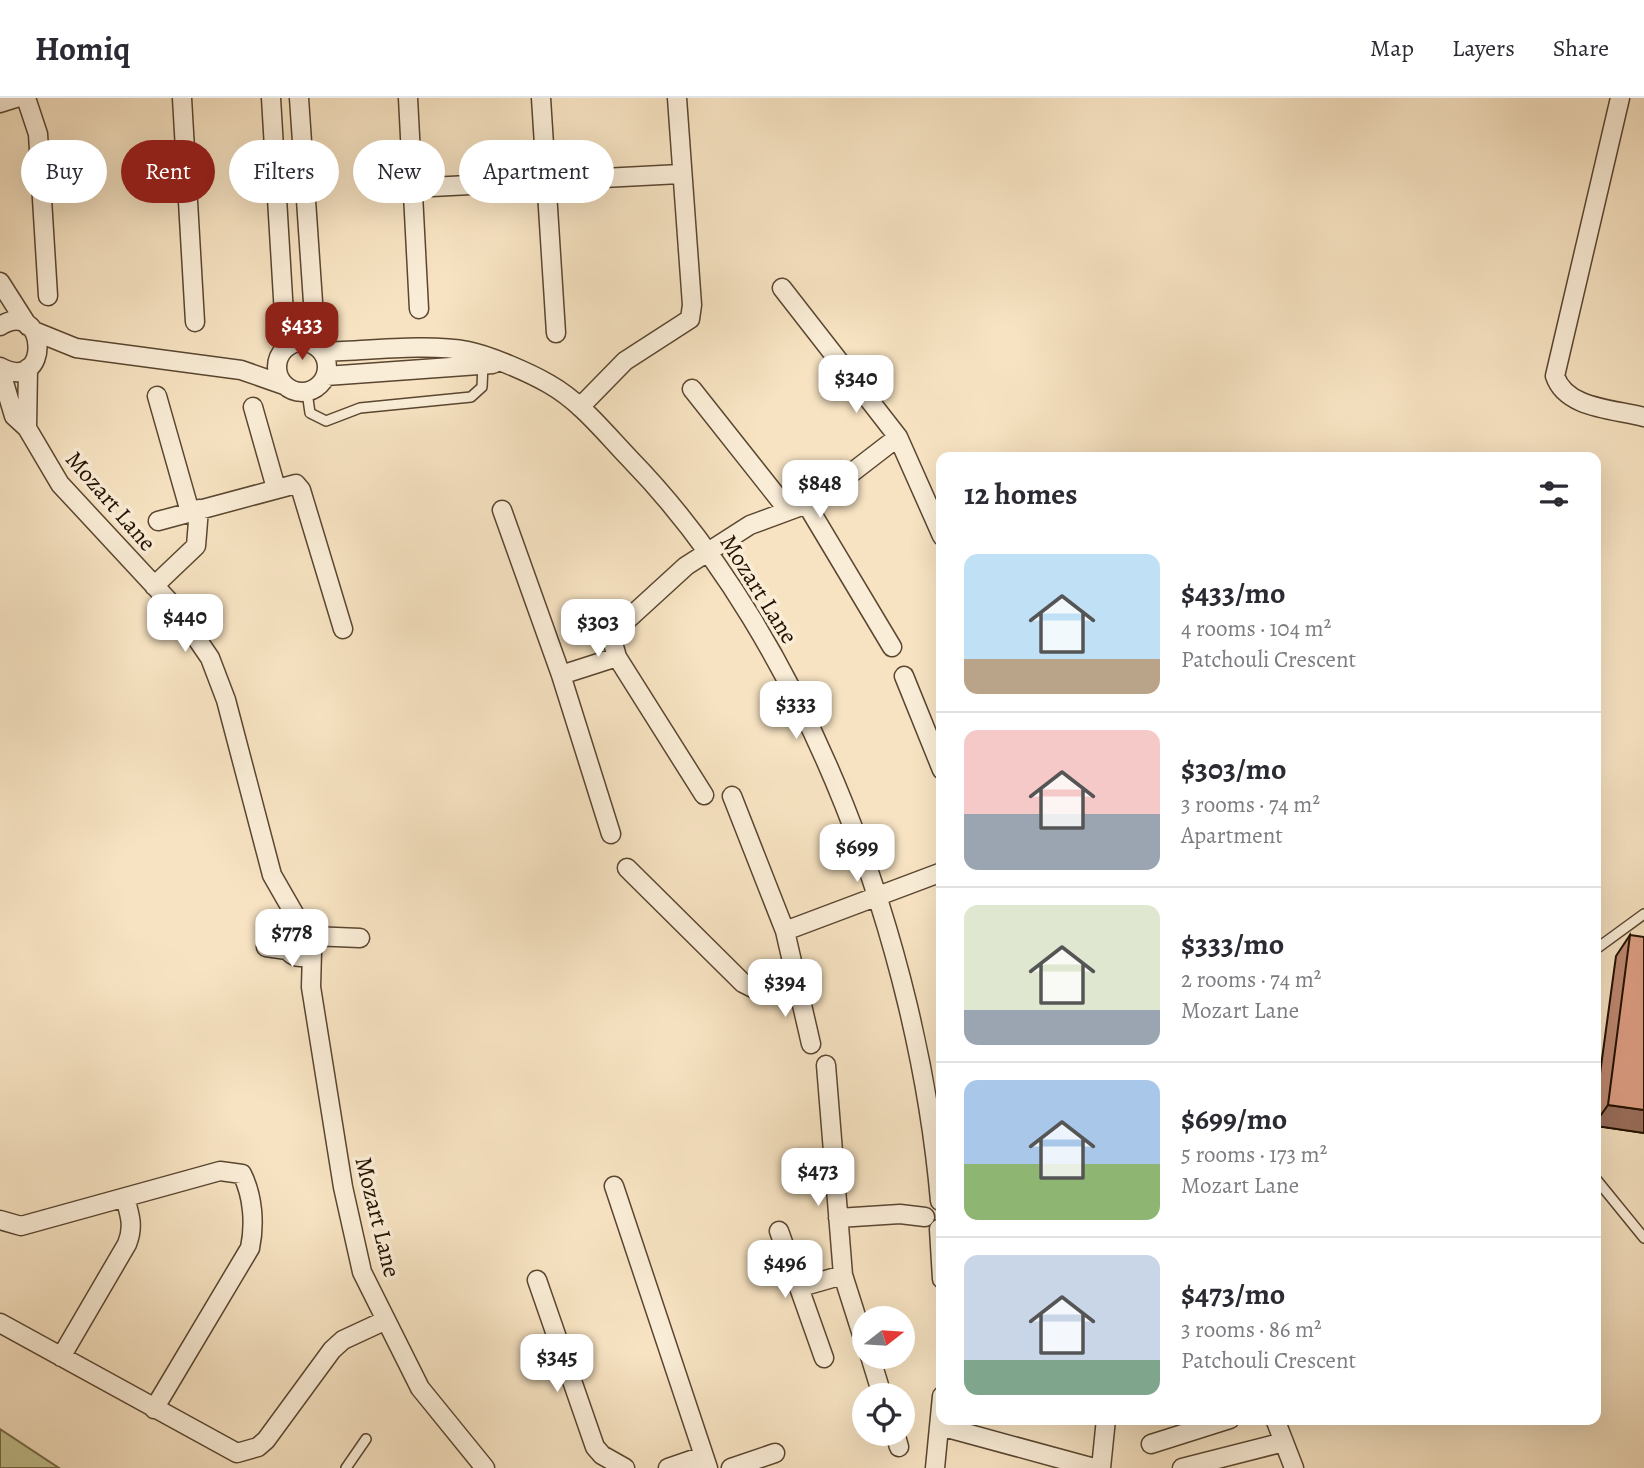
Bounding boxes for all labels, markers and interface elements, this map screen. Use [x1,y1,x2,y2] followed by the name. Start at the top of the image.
[35,26,130,71] text: Homiq
[1370,32,1414,64] text: Map
[1452,32,1515,64] text: Layers
[1553,32,1609,64] text: Share
[21,140,107,203] chip: Buy
[121,140,215,203] chip: Rent
[229,140,339,203] chip: Filters
[353,140,445,203] chip: New
[459,140,614,203] chip: Apartment
[261,302,343,362] pin: $433
[281,309,323,340] text: $433
[815,356,897,415] pin: $340
[835,362,878,393] text: $340
[59,444,163,558] street label: Mozart Lane
[779,460,861,520] pin: $848
[798,467,842,498] text: $848
[964,474,1077,514] text: 12 homes
[1535,475,1573,513] icon: filters
[713,528,805,650] street label: Mozart Lane
[1181,573,1285,613] text: $433/mo
[1020,582,1104,666] icon: home
[144,594,226,654] pin: $440
[557,600,639,659] pin: $303
[163,601,207,632] text: $440
[577,606,619,637] text: $303
[1181,613,1331,644] text: 4 rooms · 104 m²
[1181,644,1356,675] text: Patchouli Crescent
[755,682,837,741] pin: $333
[776,688,816,719] text: $333
[1181,749,1286,789] text: $303/mo
[1020,758,1104,842] icon: home
[1181,789,1320,820] text: 3 rooms · 74 m²
[1181,820,1283,851] text: Apartment
[816,824,898,884] pin: $699
[836,831,878,862] text: $699
[251,910,333,969] pin: $778
[271,916,313,947] text: $778
[1181,924,1284,964] text: $333/mo
[1020,933,1104,1017] icon: home
[744,960,826,1019] pin: $394
[1181,964,1321,995] text: 2 rooms · 74 m²
[764,966,806,997] text: $394
[1181,995,1299,1026] text: Mozart Lane
[1181,1099,1287,1139] text: $699/mo
[1020,1108,1104,1192] icon: home
[1181,1139,1327,1170] text: 5 rooms · 173 m²
[777,1148,859,1208] pin: $473
[348,1153,408,1281] street label: Mozart Lane
[797,1155,839,1186] text: $473
[1181,1170,1299,1201] text: Mozart Lane
[744,1240,826,1300] pin: $496
[764,1247,806,1278] text: $496
[1181,1274,1285,1314] text: $473/mo
[1020,1283,1104,1367] icon: home
[852,1306,915,1368] north arrow
[852,1306,915,1446] map controls
[1181,1314,1322,1345] text: 3 rooms · 86 m²
[516,1334,598,1394] pin: $345
[536,1341,578,1372] text: $345
[1181,1345,1356,1376] text: Patchouli Crescent
[852,1383,915,1446] button: locate

